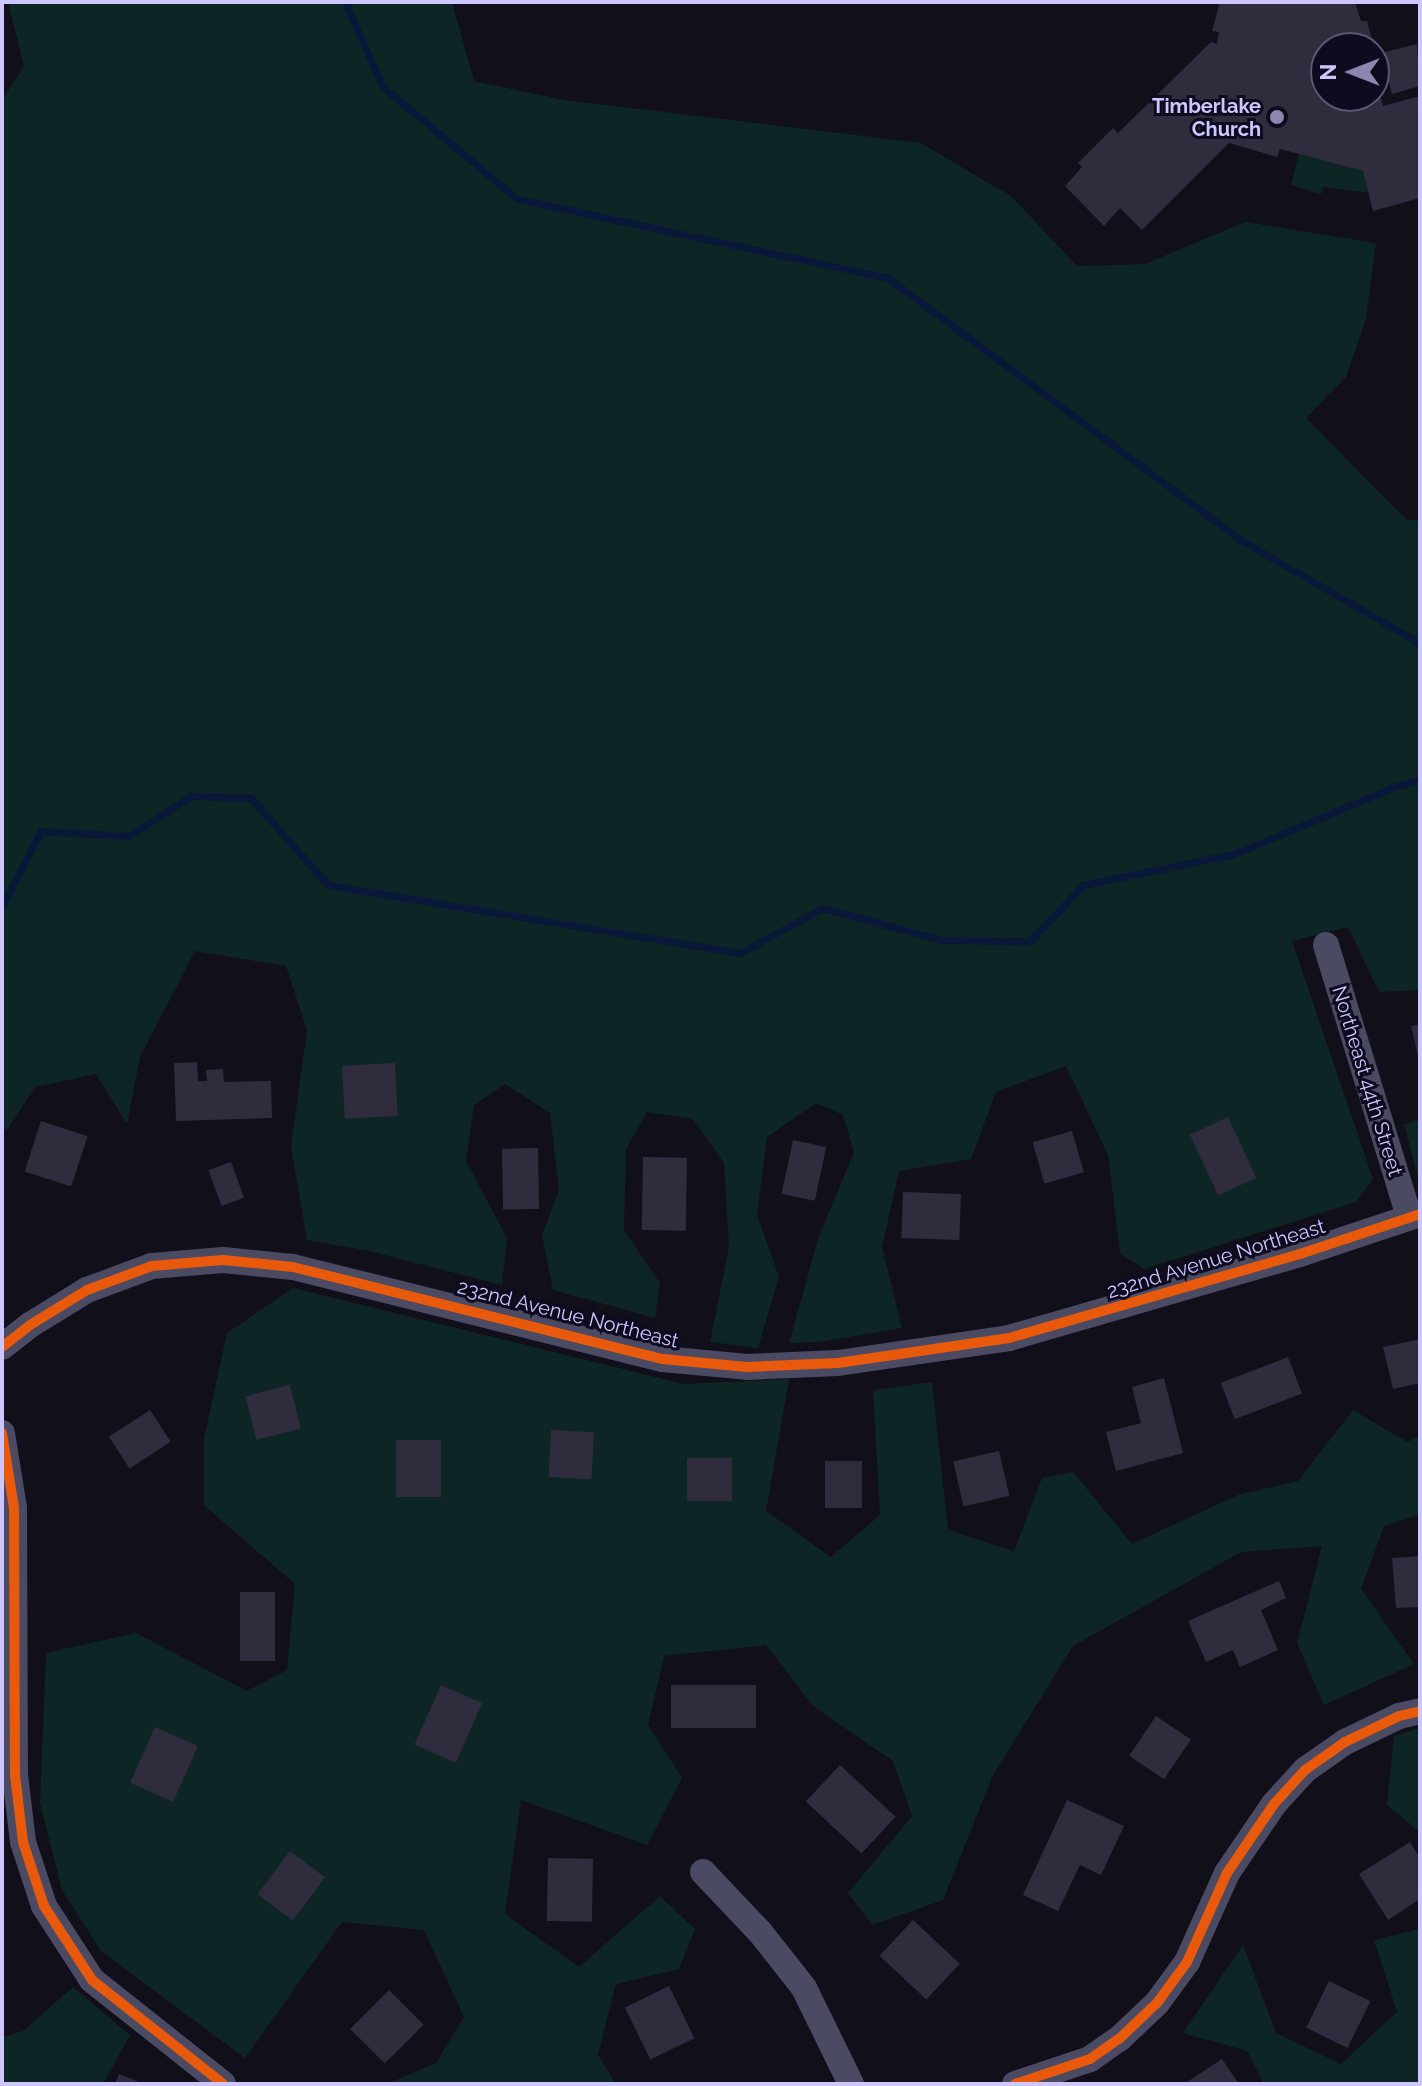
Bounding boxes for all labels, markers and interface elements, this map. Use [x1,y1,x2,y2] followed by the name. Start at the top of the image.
[1310,32,1390,112] north arrow
[1315,64,1341,80] text: N
[1152,94,1261,141] place label: Timberlake Church
[1268,108,1286,126] marker: Timberlake Church
[1327,983,1407,1179] street label: Northeast 44th Street
[1104,1214,1328,1304] street label: 232nd Avenue Northeast
[455,1275,681,1353] street label: 232nd Avenue Northeast

